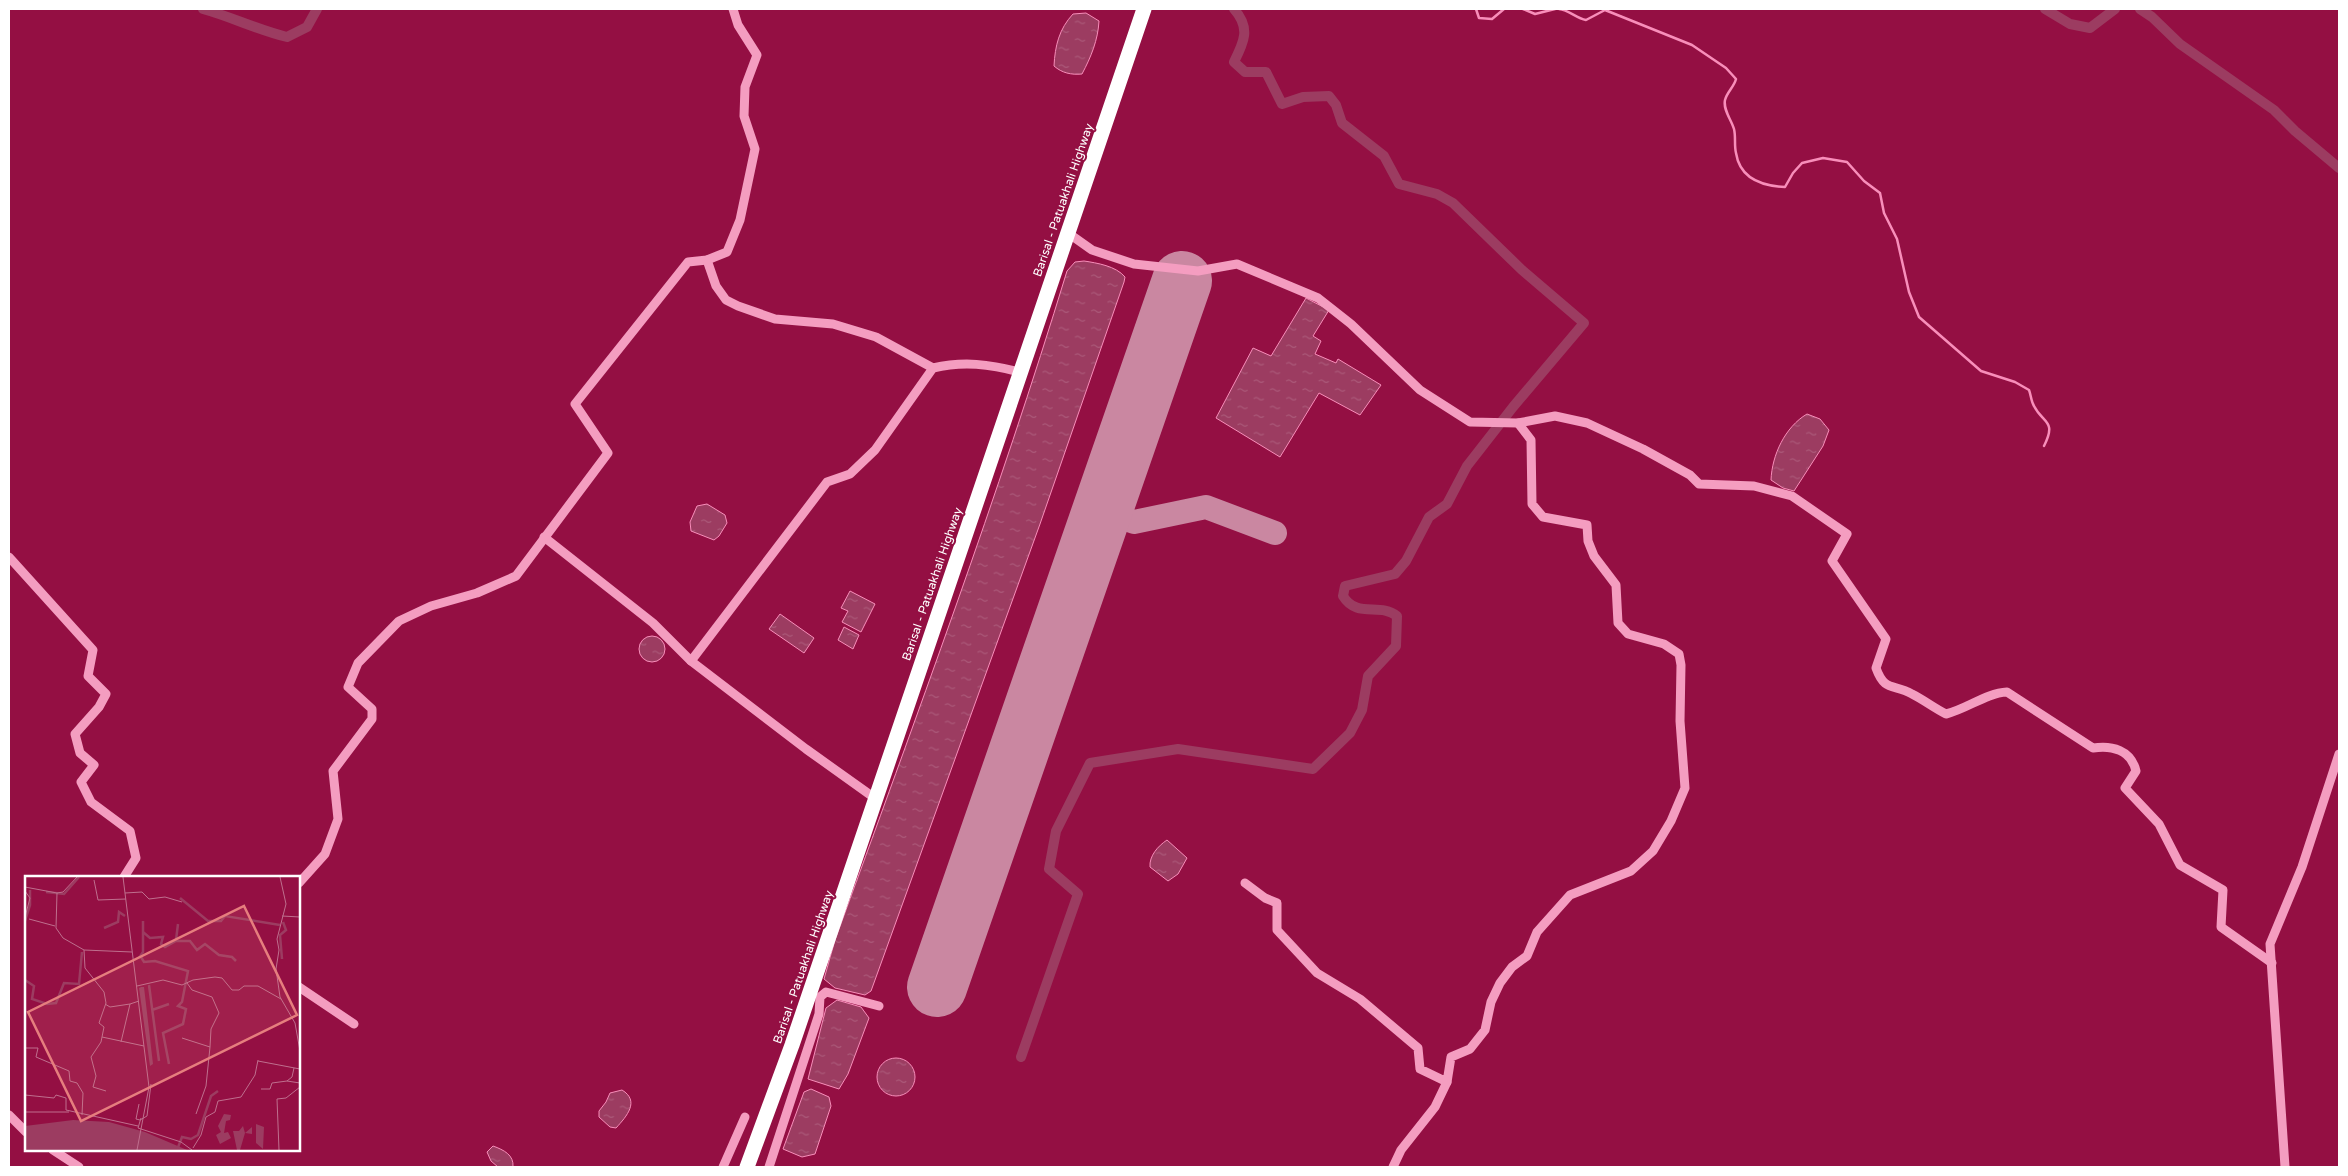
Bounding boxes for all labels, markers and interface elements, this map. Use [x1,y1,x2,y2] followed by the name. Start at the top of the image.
[1030,121,1096,278] street label: Barisal - Patuakhali Highway
[899,505,965,662] street label: Barisal - Patuakhali Highway
[25,876,300,1151] inset map
[770,888,836,1045] street label: Barisal - Patuakhali Highway

